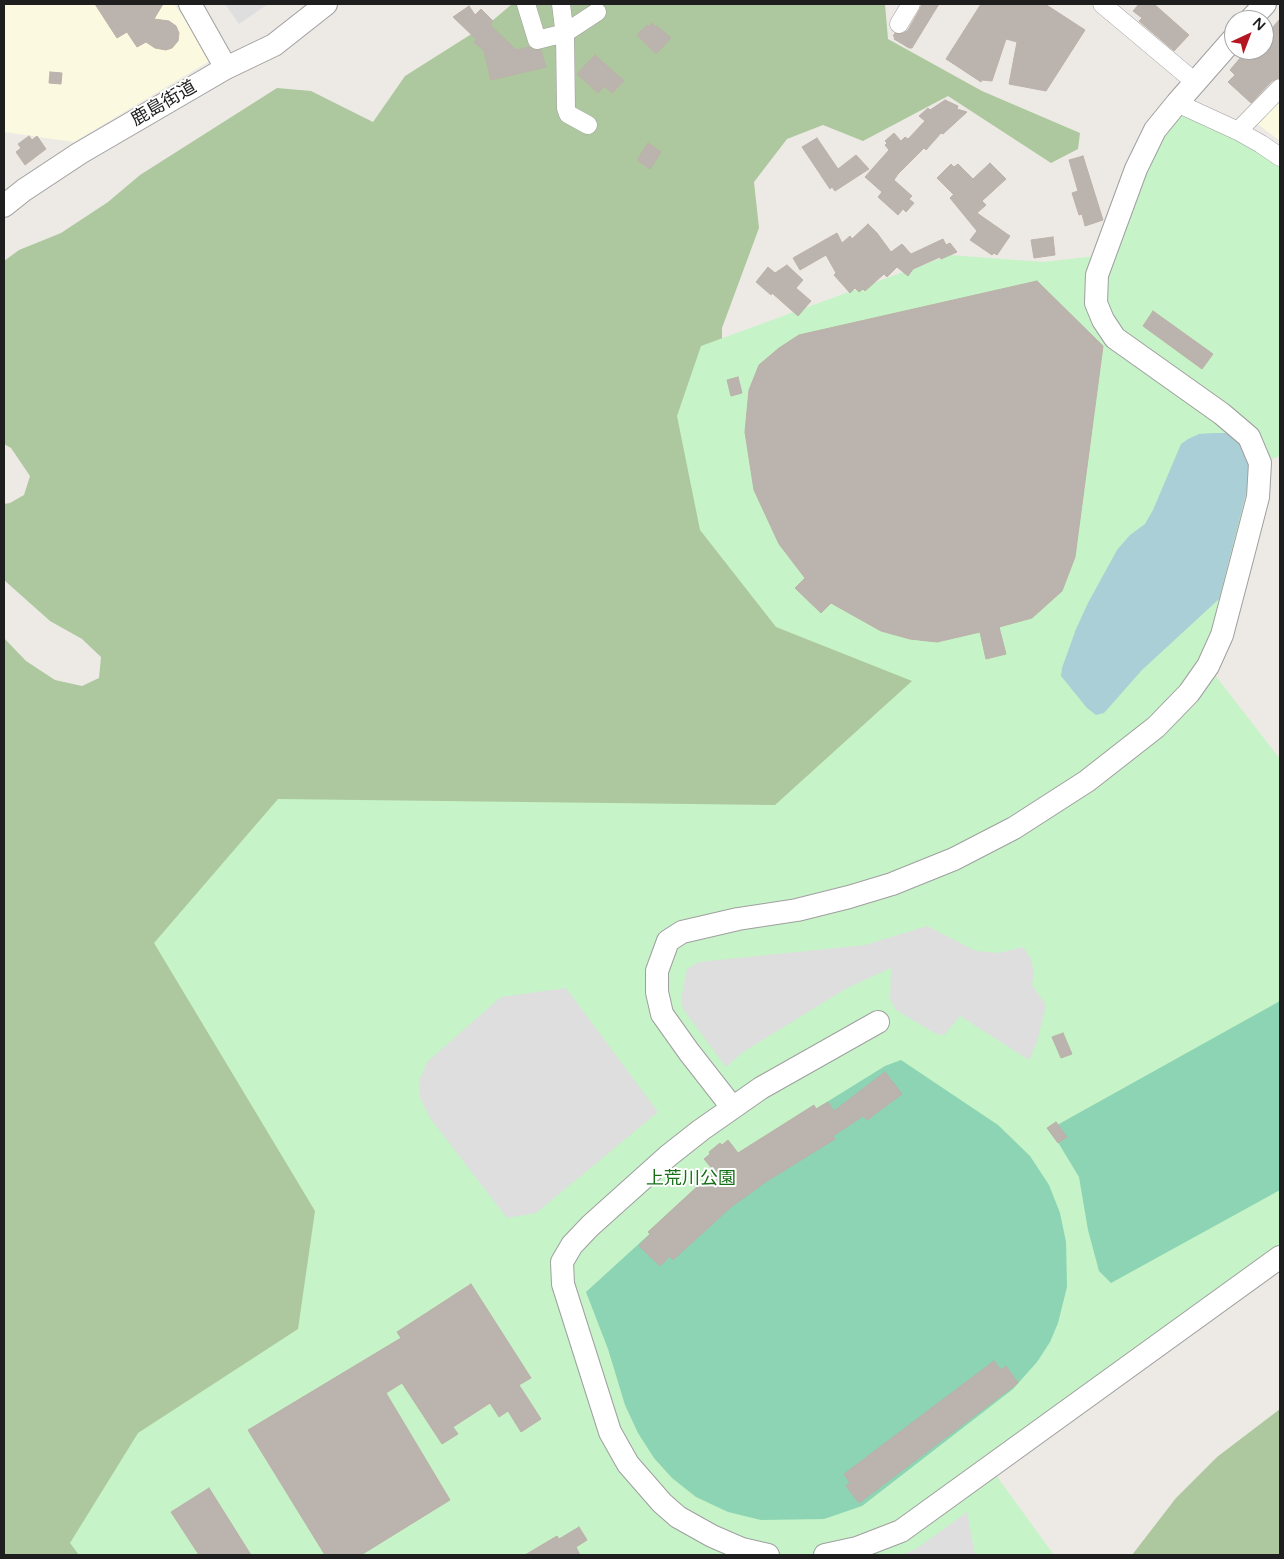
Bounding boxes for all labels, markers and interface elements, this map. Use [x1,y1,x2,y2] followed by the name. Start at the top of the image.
[1224,10,1274,60] north arrow
[1249,14,1269,34] text: N
[127,77,201,131] street label: 鹿島街道
[646,1168,736,1190] park label: 上荒川公園

